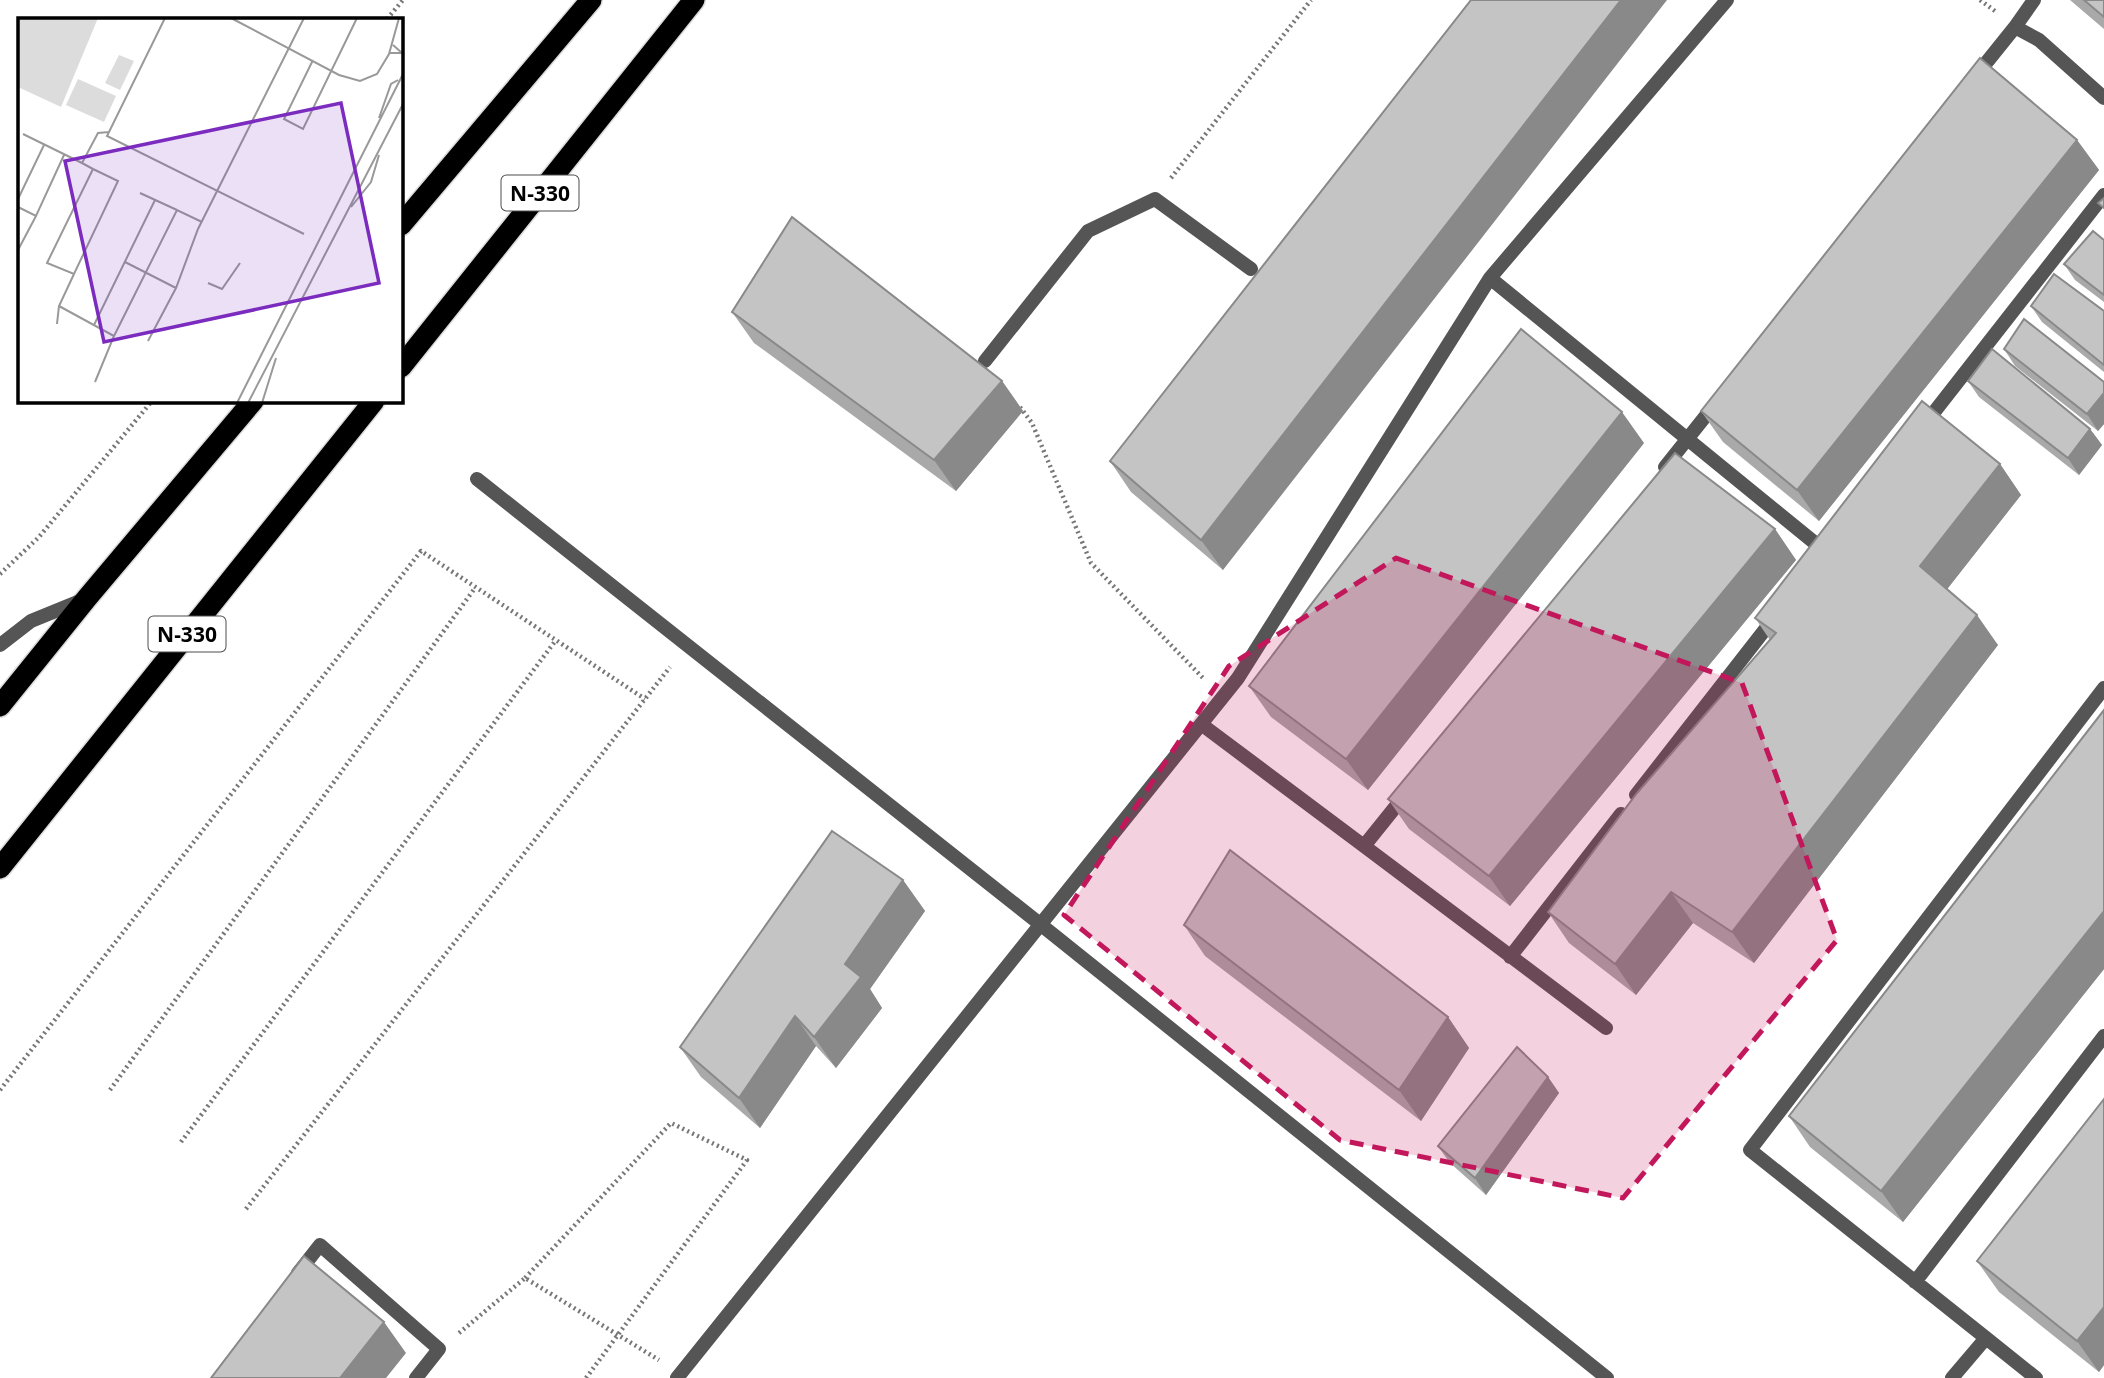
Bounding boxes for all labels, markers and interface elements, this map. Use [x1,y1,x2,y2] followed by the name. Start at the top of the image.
[18,18,402,402] inset map
[502,176,578,210] road number: N-330
[148,616,226,652] road number: N-330

